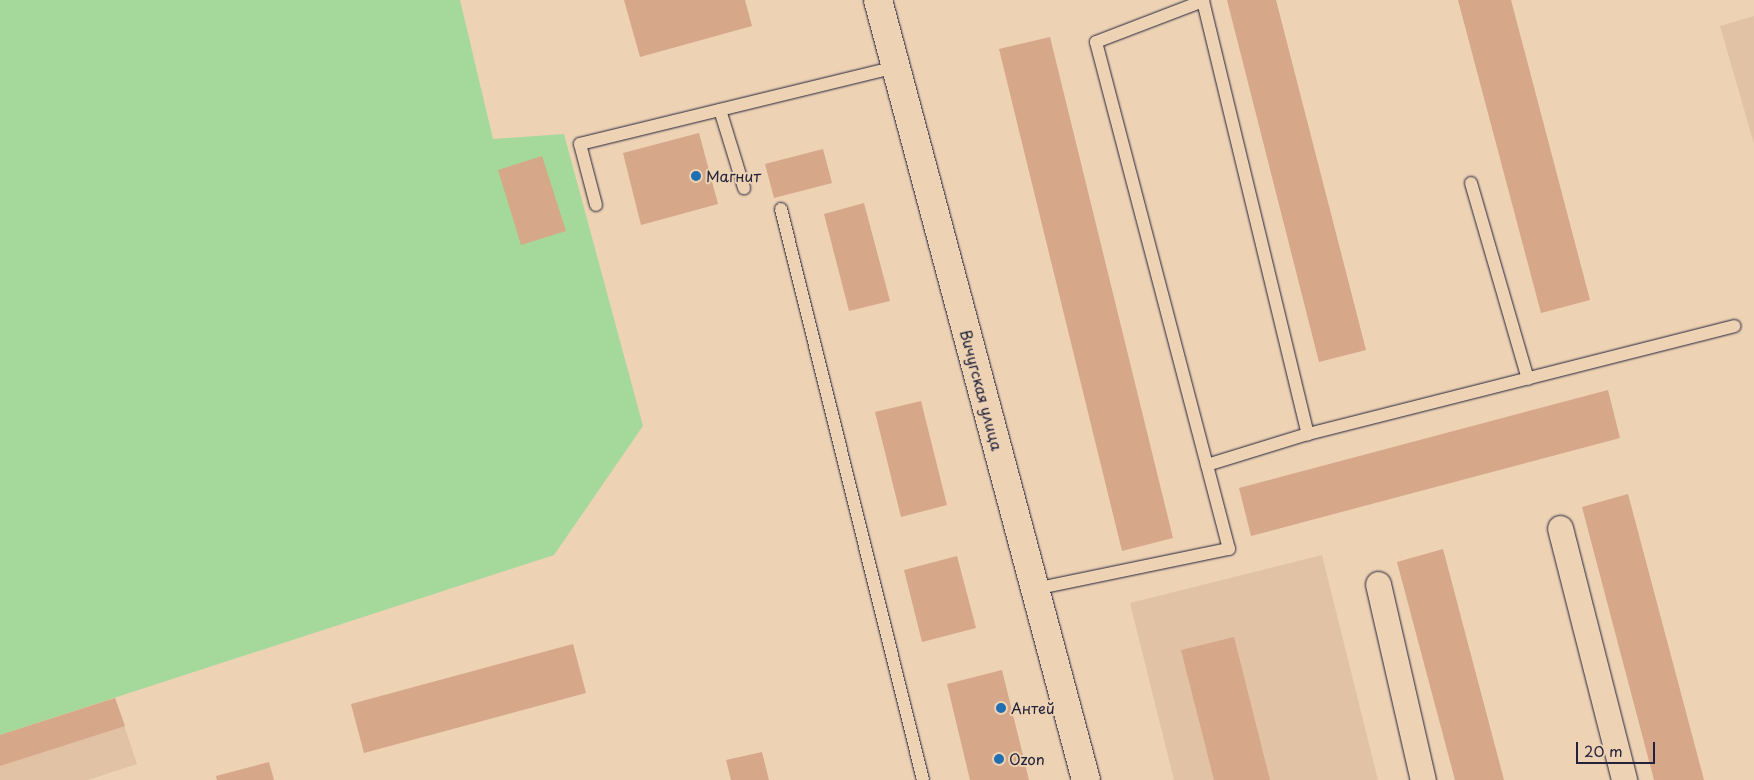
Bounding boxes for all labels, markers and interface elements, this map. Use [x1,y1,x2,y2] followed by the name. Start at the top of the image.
[706,167,761,185] place label: Магнит
[690,170,702,182] marker: Магнит
[957,327,1007,453] street label: Вичугская улица
[1011,699,1055,717] place label: Антей
[995,702,1007,714] marker: Антей
[1579,732,1658,764] scale bar
[1584,739,1623,762] text: 20 m
[1009,750,1045,768] place label: Ozon
[993,753,1005,765] marker: Ozon

